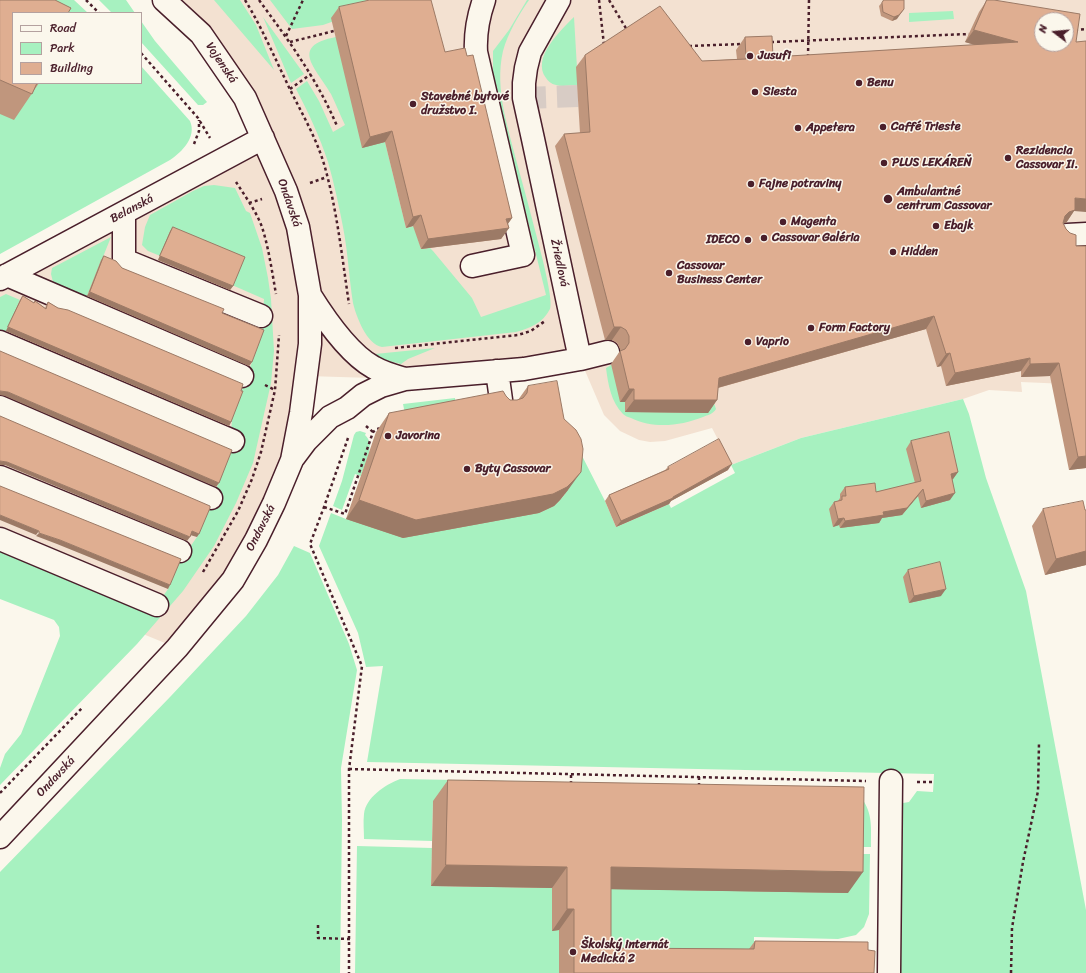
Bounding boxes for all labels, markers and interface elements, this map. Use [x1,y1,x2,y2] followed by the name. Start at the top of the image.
[12,12,142,84] legend
[1034,12,1074,52] north arrow
[50,17,76,39] text: Road
[1033,23,1053,35] text: N
[50,37,75,59] text: Park
[202,40,240,86] street label: Vojenská
[758,49,791,63] place label: Jusufi
[745,51,755,61] marker: Jusufi
[50,57,93,79] text: Building
[867,76,894,90] place label: Benu
[854,78,864,88] marker: Benu
[763,85,797,99] place label: Siesta
[750,87,760,97] marker: Siesta
[421,90,509,118] place label: Stavebné bytové družstvo I.
[408,99,418,109] marker: Stavebné bytové družstvo I.
[891,120,961,134] place label: Caffé Trieste
[806,121,855,135] place label: Appetera
[878,122,888,132] marker: Caffé Trieste
[793,123,803,133] marker: Appetera
[1016,144,1078,172] place label: Rezidencia Cassovar II.
[1003,153,1013,163] marker: Rezidencia Cassovar II.
[892,156,972,170] place label: PLUS LEKÁREŇ
[879,158,889,168] marker: PLUS LEKÁREŇ
[274,177,304,229] street label: Ondavská
[759,177,841,191] place label: Fajne potraviny
[746,179,756,189] marker: Fajne potraviny
[897,185,991,213] place label: Ambulantné centrum Cassovar
[108,192,156,226] street label: Belanská
[882,193,894,205] marker: Ambulantné centrum Cassovar
[791,215,836,229] place label: Magenta
[778,217,788,227] marker: Magenta
[944,219,974,233] place label: Ebajk
[931,221,941,231] marker: Ebajk
[772,231,860,245] place label: Cassovar Galéria
[706,233,740,247] place label: IDECO
[759,233,769,243] marker: Cassovar Galéria
[743,235,753,245] marker: IDECO
[547,238,571,288] street label: Žriedlová
[901,245,938,259] place label: Hidden
[888,247,898,257] marker: Hidden
[677,259,762,287] place label: Cassovar Business Center
[664,268,674,278] marker: Cassovar Business Center
[819,321,890,335] place label: Form Factory
[806,323,816,333] marker: Form Factory
[756,335,789,349] place label: Vaprio
[743,337,753,347] marker: Vaprio
[396,429,440,443] place label: Javorina
[383,431,393,441] marker: Javorina
[475,462,550,476] place label: Byty Cassovar
[462,464,472,474] marker: Byty Cassovar
[243,502,279,554] street label: Ondavská
[34,754,78,800] street label: Ondavská
[581,938,669,966] place label: Školský internát Medická 2
[568,947,578,957] marker: Školský internát Medická 2

